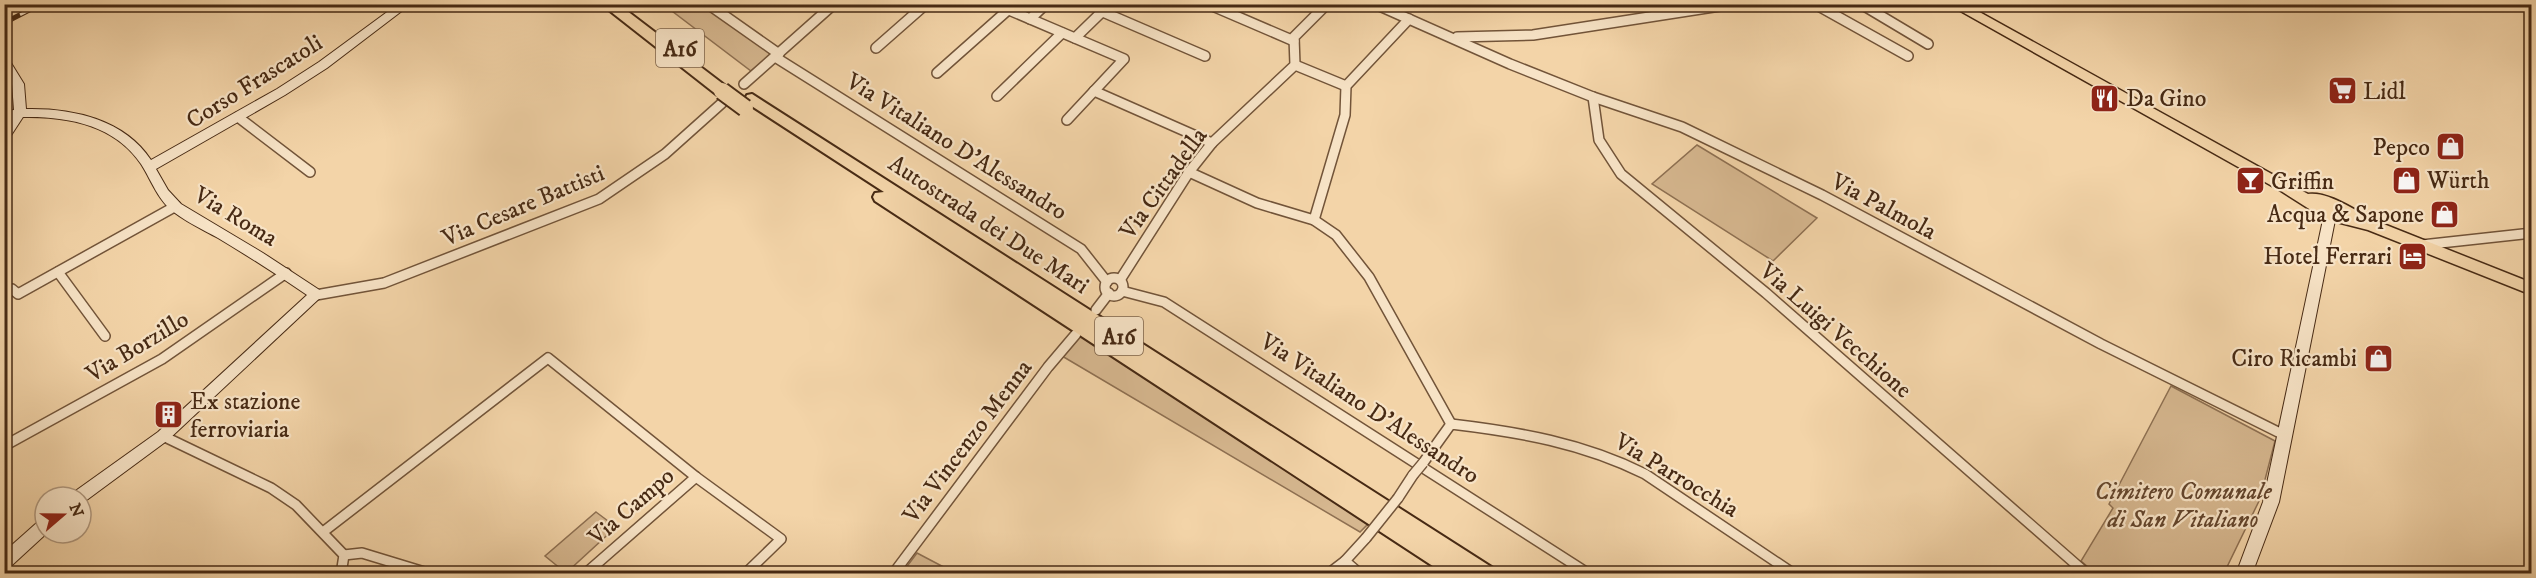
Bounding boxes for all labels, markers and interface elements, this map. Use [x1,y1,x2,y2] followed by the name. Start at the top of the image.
[181,28,328,136] street label: Corso Frascatoli
[656,29,704,67] road number: A16
[839,66,1073,227] street label: Via Vitaliano D'Alessandro
[2326,75,2358,107] supermarket icon: Lidl
[2363,77,2406,107] place label: Lidl
[2089,82,2121,114] restaurant icon: Da Gino
[2126,84,2206,114] place label: Da Gino
[1113,121,1215,246] street label: Via Cittadella
[2435,131,2467,163] shop icon: Pepco
[2372,133,2430,163] place label: Pepco
[882,149,1095,301] street label: Autostrada dei Due Mari
[437,158,609,254] street label: Via Cesare Battisti
[2390,164,2422,196] shop icon: Würth
[2234,165,2266,197] bar icon: Griffin
[1825,166,1942,247] street label: Via Palmola
[2426,166,2490,196] place label: Würth
[2271,167,2335,197] place label: Griffin
[187,180,283,254] street label: Via Roma
[2429,198,2461,230] shop icon: Acqua & Sapone
[2267,200,2424,230] place label: Acqua & Sapone
[2397,240,2429,272] hotel icon: Hotel Ferrari
[2263,242,2392,272] place label: Hotel Ferrari
[1752,256,1918,405] street label: Via Luigi Vecchione
[80,304,194,390] street label: Via Borzillo
[1095,317,1143,355] road number: A16
[1253,326,1485,491] street label: Via Vitaliano D'Alessandro
[2362,342,2394,374] shop icon: Ciro Ricambi
[2231,344,2357,374] place label: Ciro Ricambi
[896,353,1040,530] street label: Via Vincenzo Menna
[190,387,301,445] place label: Ex stazione ferroviaria
[153,399,185,431] building icon: Ex stazione ferroviaria
[1608,426,1745,525] street label: Via Parrocchia
[582,461,681,553] street label: Via Campo
[2094,477,2272,535] park label: Cimitero Comunale di San Vitaliano
[33,485,93,545] north arrow
[65,501,88,520] text: N

